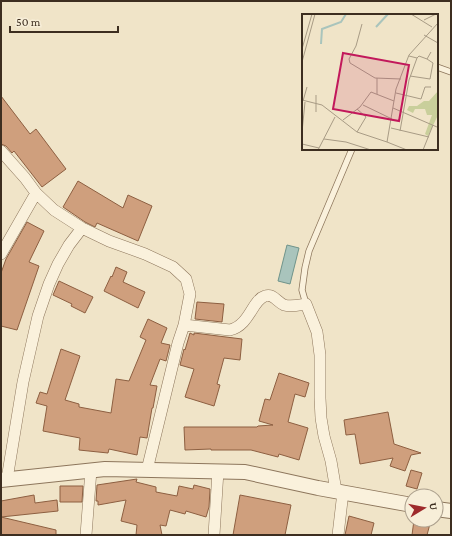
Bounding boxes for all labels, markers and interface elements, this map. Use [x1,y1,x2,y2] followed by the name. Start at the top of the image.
[10,8,118,34] scale bar
[302,14,438,150] inset map
[16,15,41,29] text: 50 m
[404,488,444,528] north arrow
[427,502,440,511] text: U

